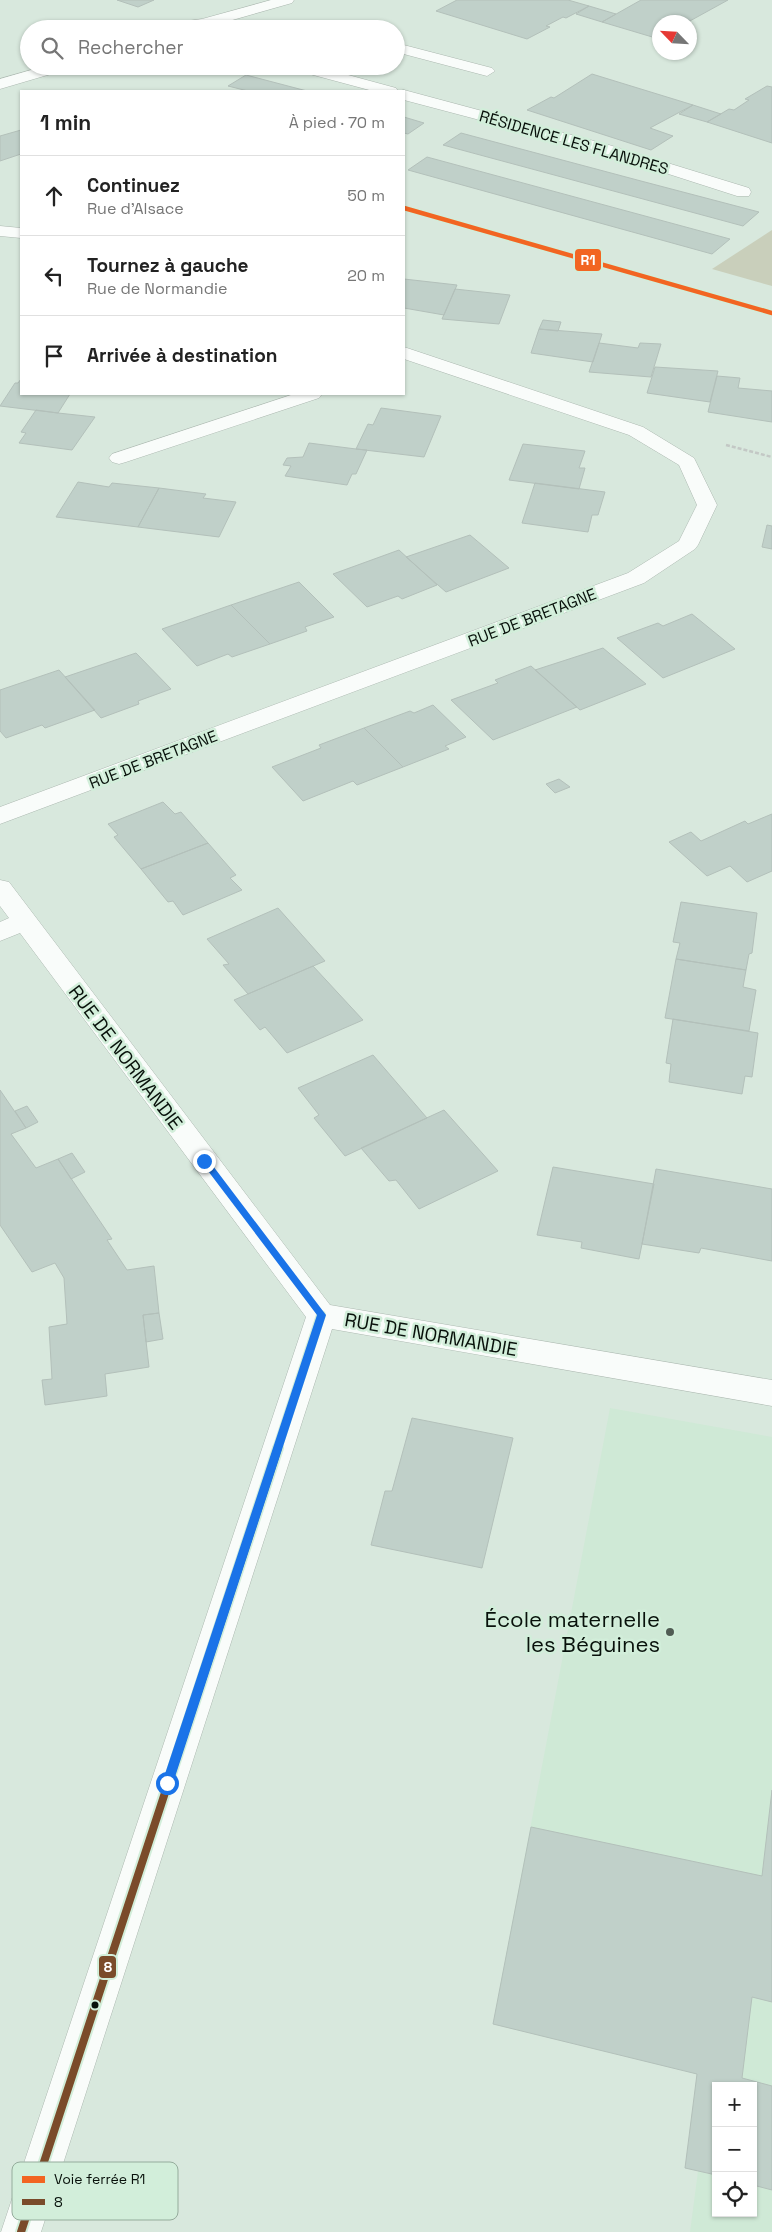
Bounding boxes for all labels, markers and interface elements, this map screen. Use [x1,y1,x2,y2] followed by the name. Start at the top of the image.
[652,15,697,60] north arrow
[20,20,405,75] search box
[38,34,66,62] icon: search
[78,35,184,60] text: Rechercher
[477,105,671,180] street label: RÉSIDENCE LES FLANDRES
[40,109,91,136] text: 1 min
[289,112,385,133] text: À pied · 70 m
[87,173,180,198] text: Continuez
[40,182,68,210] icon: ahead
[347,185,385,206] text: 50 m
[87,198,184,219] text: Rue d'Alsace
[574,248,602,272] line badge: R1
[580,251,596,269] text: R1
[87,253,249,278] text: Tournez à gauche
[40,262,68,290] icon: left
[347,265,385,286] text: 20 m
[87,278,227,299] text: Rue de Normandie
[40,342,68,370] icon: arrive
[87,343,277,368] text: Arrivée à destination
[465,583,599,652] street label: RUE DE BRETAGNE
[86,725,220,794] street label: RUE DE BRETAGNE
[63,980,188,1135] street label: RUE DE NORMANDIE
[193,1150,216,1173] route end
[343,1307,519,1362] street label: RUE DE NORMANDIE
[485,1605,660,1658] place label: École maternelle les Béguines
[664,1626,676,1638] marker: École maternelle les Béguines
[156,1772,179,1795] route start
[98,1955,117,1979] line badge: 8
[104,1958,113,1976] text: 8
[90,2000,100,2010] unlabelled marker
[712,2082,757,2217] map controls
[712,2082,757,2127] button: +
[712,2127,757,2172] button: −
[12,2162,178,2220] legend
[54,2170,145,2188] text: Voie ferrée R1
[712,2172,757,2217] button: locate
[54,2193,63,2211] text: 8

